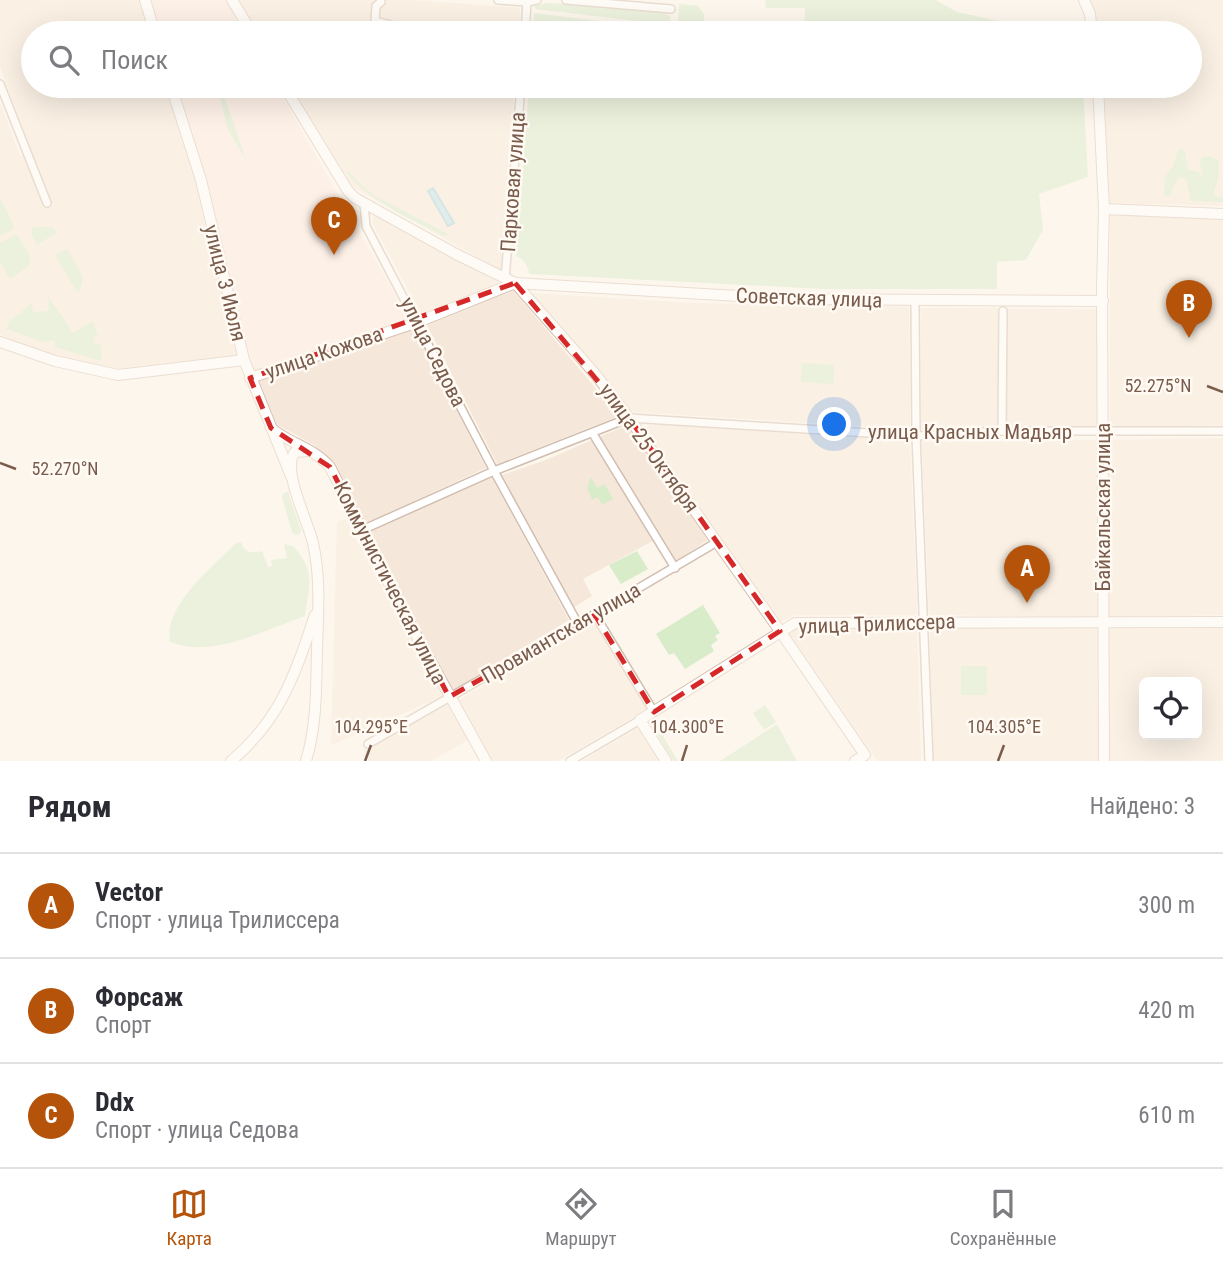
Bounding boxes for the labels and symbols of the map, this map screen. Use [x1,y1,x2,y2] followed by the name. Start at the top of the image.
[496,111,530,253] street label: Парковая улица
[311,197,357,255] pin: C
[199,222,251,344] street label: улица 3 Июля
[1166,280,1212,338] pin: B
[735,283,883,313] street label: Советская улица
[395,293,471,411] street label: улица Седова
[262,322,386,384] street label: улица Кожова
[1124,375,1192,396] text: 52.275°N
[594,379,704,517] street label: улица 25 Октября
[817,407,851,441] your location
[868,420,1072,444] street label: улица Красных Мадьяр
[1091,423,1115,591] street label: Байкальская улица
[31,458,99,479] text: 52.270°N
[328,478,452,688] street label: Коммунистическая улица
[1004,545,1050,603] pin: A
[477,578,645,688] street label: Провиантская улица
[798,609,956,639] street label: улица Трилиссера
[334,716,408,737] text: 104.295°E
[650,716,724,737] text: 104.300°E
[967,716,1041,737] text: 104.305°E

